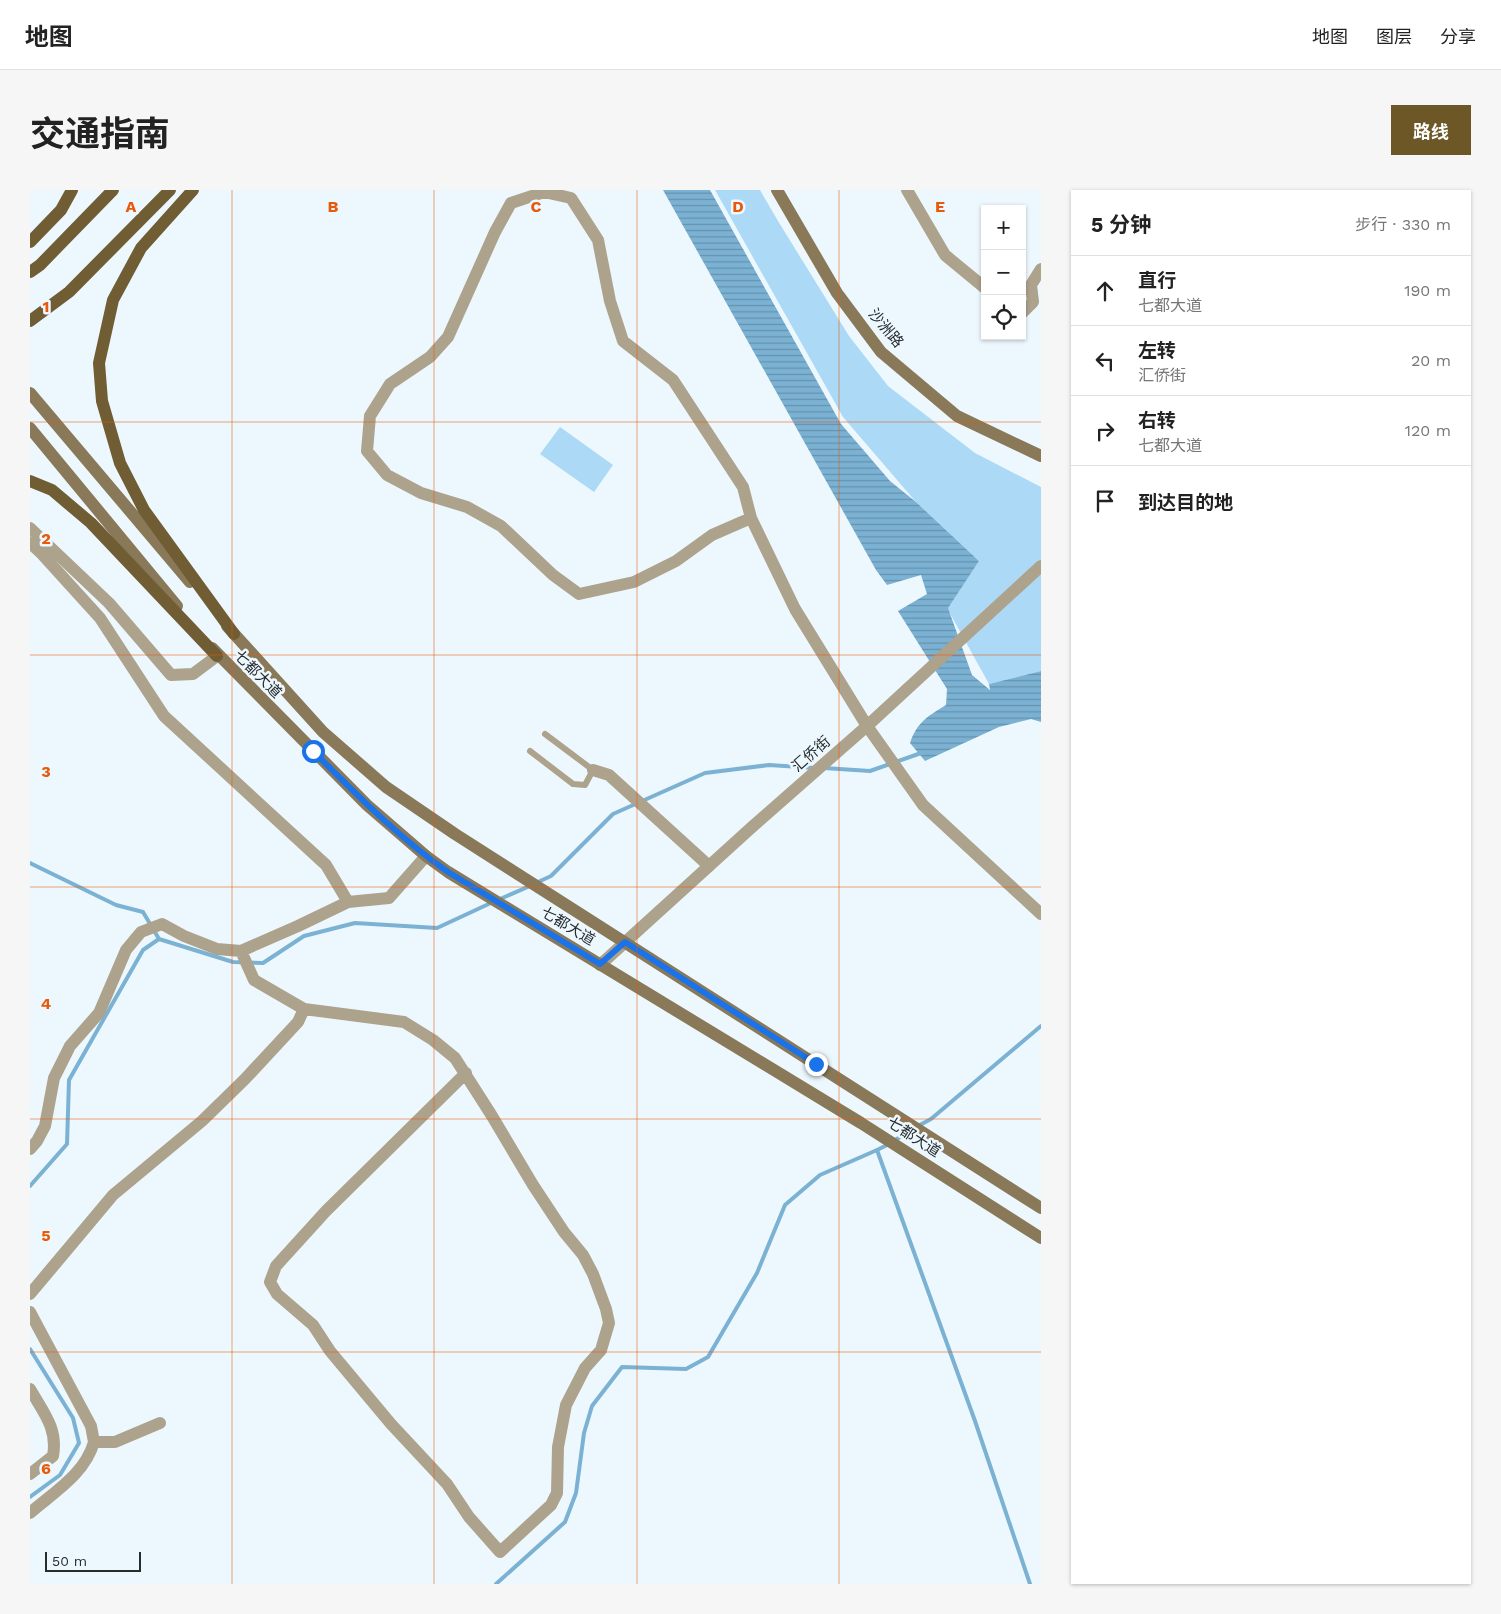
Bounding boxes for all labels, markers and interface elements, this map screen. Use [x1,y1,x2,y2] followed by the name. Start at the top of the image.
[25,23,73,51] text: 地图
[1312,26,1348,47] text: 地图
[1376,26,1412,47] text: 图层
[1440,26,1476,47] text: 分享
[1391,105,1471,155] button: 路线
[30,113,170,155] text: 交通指南
[126,197,137,216] text: A
[328,197,339,216] text: B
[531,197,542,216] text: C
[732,197,744,216] text: D
[935,197,945,216] text: E
[981,205,1026,340] map controls
[981,205,1026,250] button: +
[1091,212,1151,237] text: 5 分钟
[1355,215,1451,234] text: 步行 · 330 m
[981,250,1026,295] button: −
[1138,269,1176,292] text: 直行
[1091,277,1119,305] icon: ahead
[1404,281,1451,300] text: 190 m
[981,295,1026,340] button: locate
[1138,296,1202,315] text: 七都大道
[43,297,49,316] text: 1
[865,305,907,351] street label: 沙洲路
[1138,339,1176,362] text: 左转
[1091,347,1119,375] icon: left
[1411,351,1451,370] text: 20 m
[1138,366,1186,385] text: 汇侨街
[1138,409,1176,432] text: 右转
[1091,417,1119,445] icon: right
[1405,421,1451,440] text: 120 m
[1138,436,1202,455] text: 七都大道
[1091,487,1119,515] icon: arrive
[1138,491,1233,514] text: 到达目的地
[41,529,51,548] text: 2
[230,646,286,702] street label: 七都大道
[788,732,834,776] street label: 汇侨街
[302,740,325,763] route start
[41,762,51,781] text: 3
[538,903,598,949] street label: 七都大道
[41,994,51,1013] text: 4
[805,1053,828,1076] route end
[884,1113,944,1161] street label: 七都大道
[41,1226,51,1245] text: 5
[41,1459,51,1478] text: 6
[45,1549,141,1572] scale bar
[52,1553,87,1569] text: 50 m

